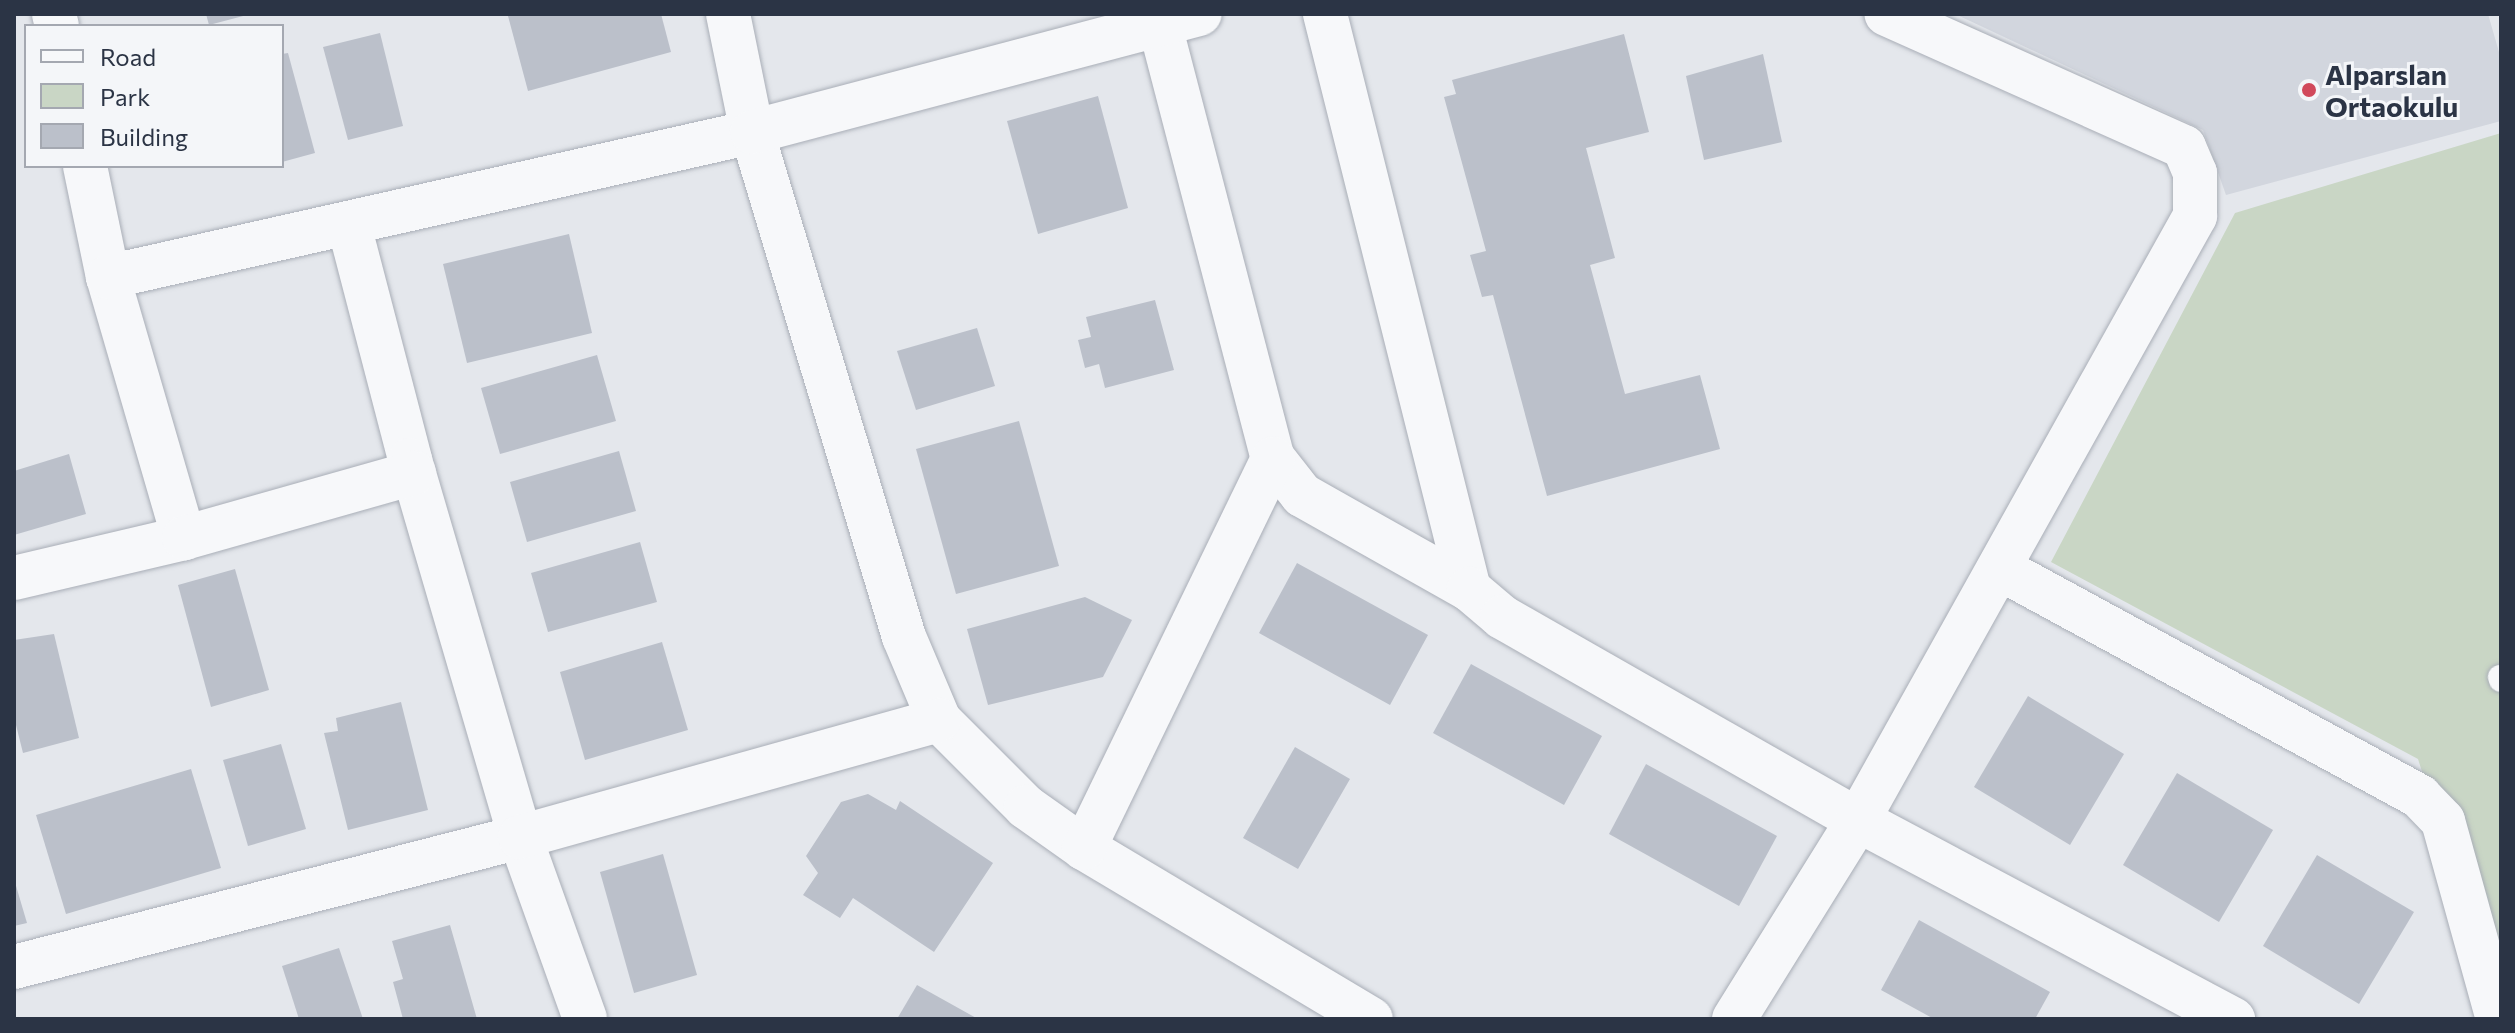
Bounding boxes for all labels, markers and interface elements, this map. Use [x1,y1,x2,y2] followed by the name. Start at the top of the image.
[24,24,284,168] legend
[100,42,156,71] text: Road
[2325,57,2458,123] place label: Alparslan Ortaokulu
[2300,81,2318,99] marker: Alparslan Ortaokulu
[100,82,150,111] text: Park
[100,122,188,151] text: Building

